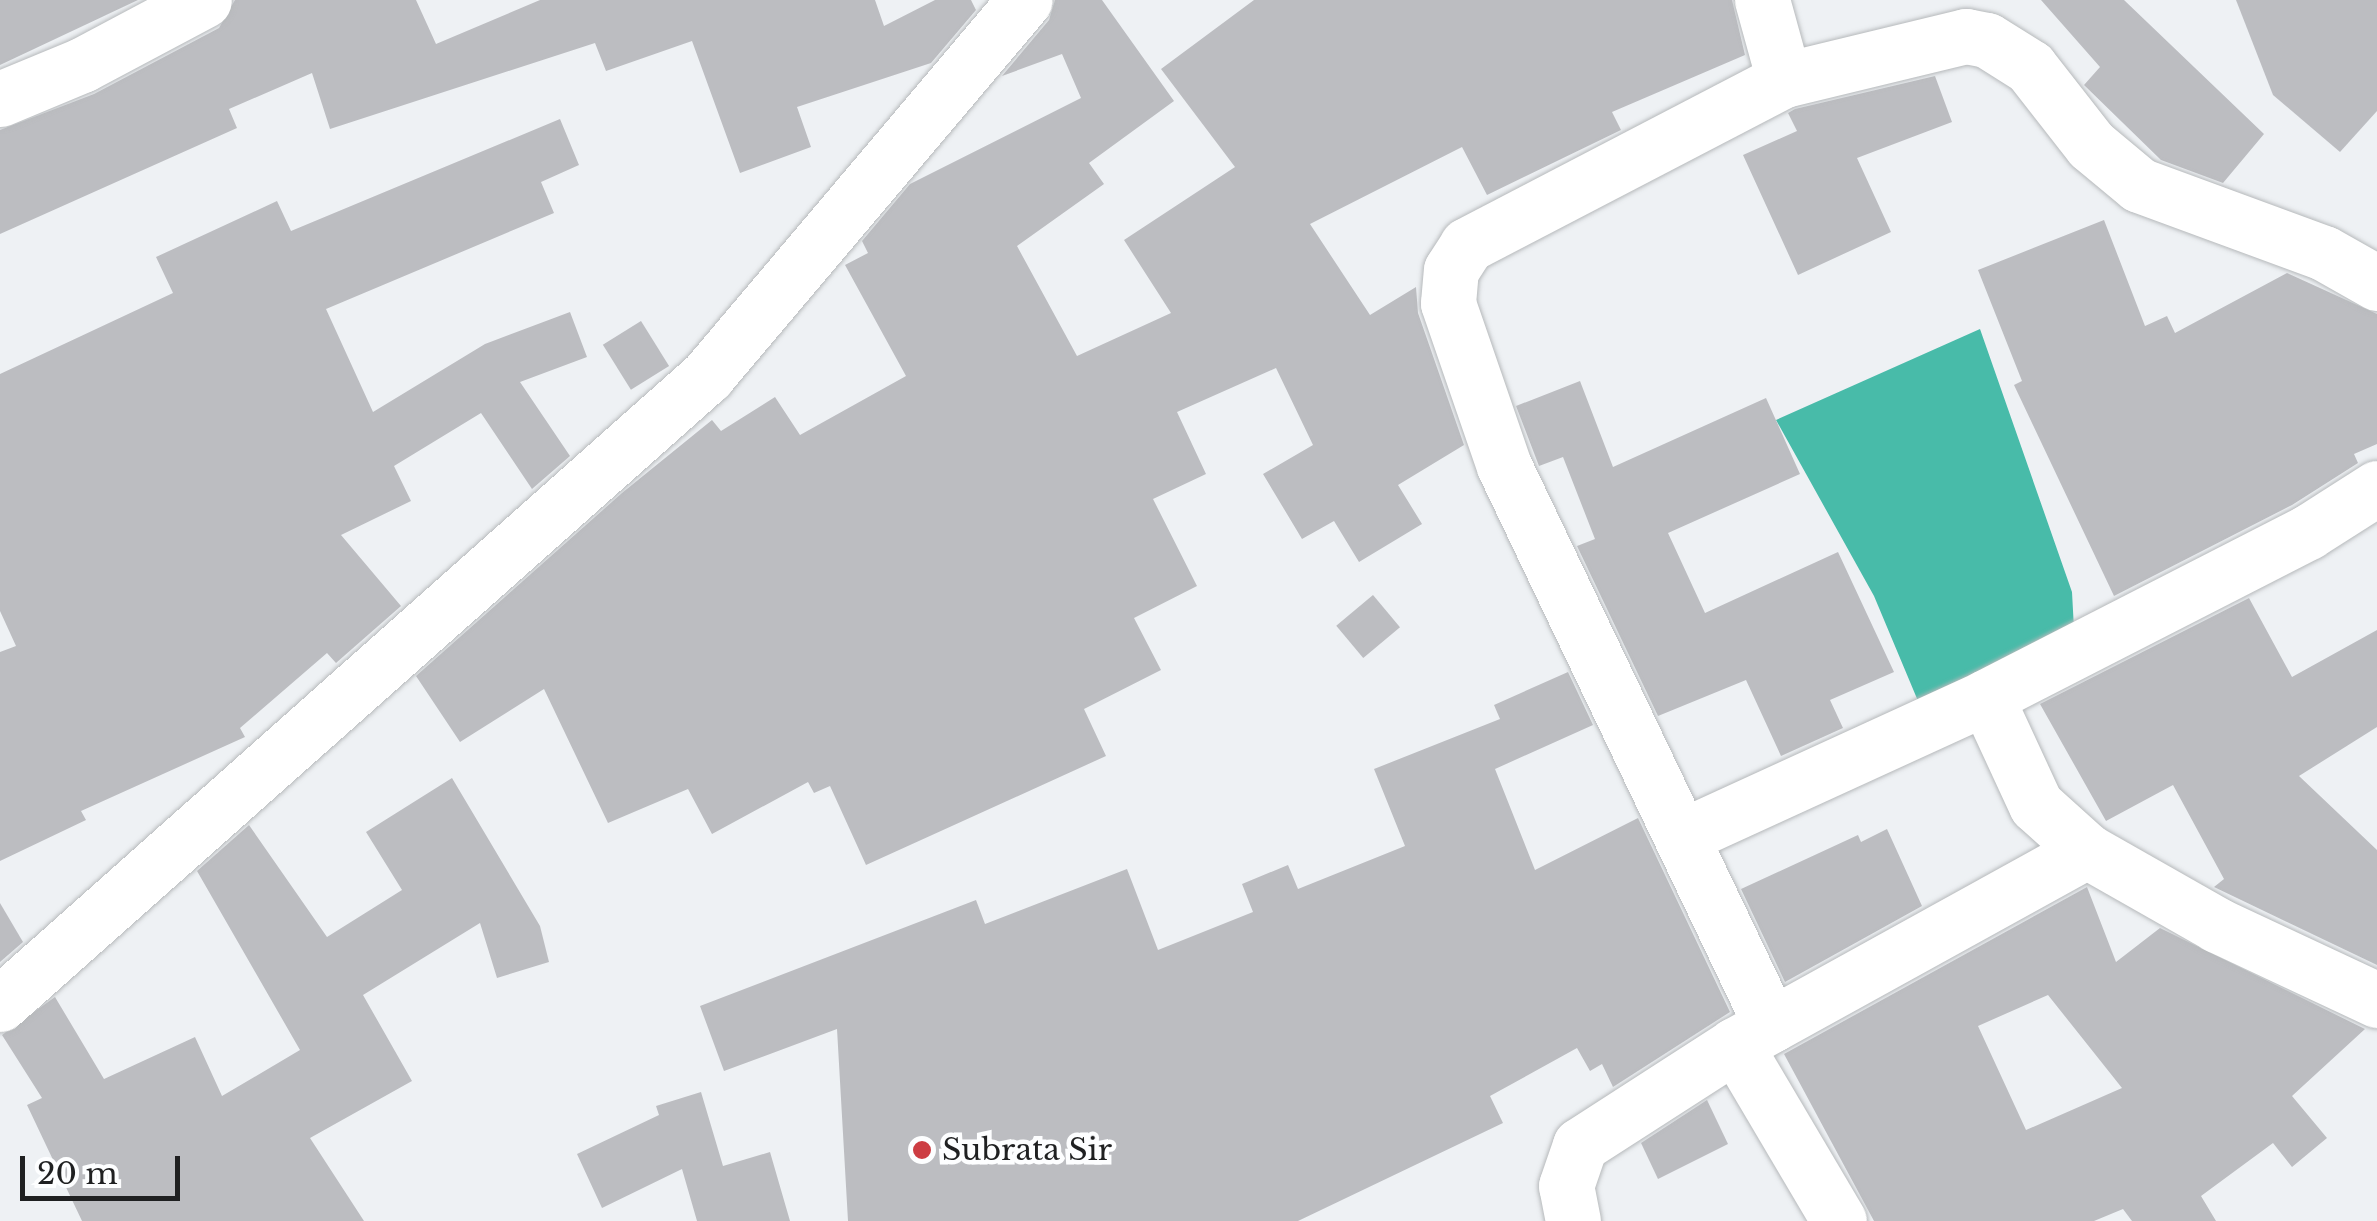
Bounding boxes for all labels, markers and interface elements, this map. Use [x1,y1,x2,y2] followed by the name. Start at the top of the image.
[942,1132,1112,1168] place label: Subrata Sir
[25,1136,185,1198] scale bar
[911,1139,933,1161] marker: Subrata Sir
[37,1155,118,1192] text: 20 m

